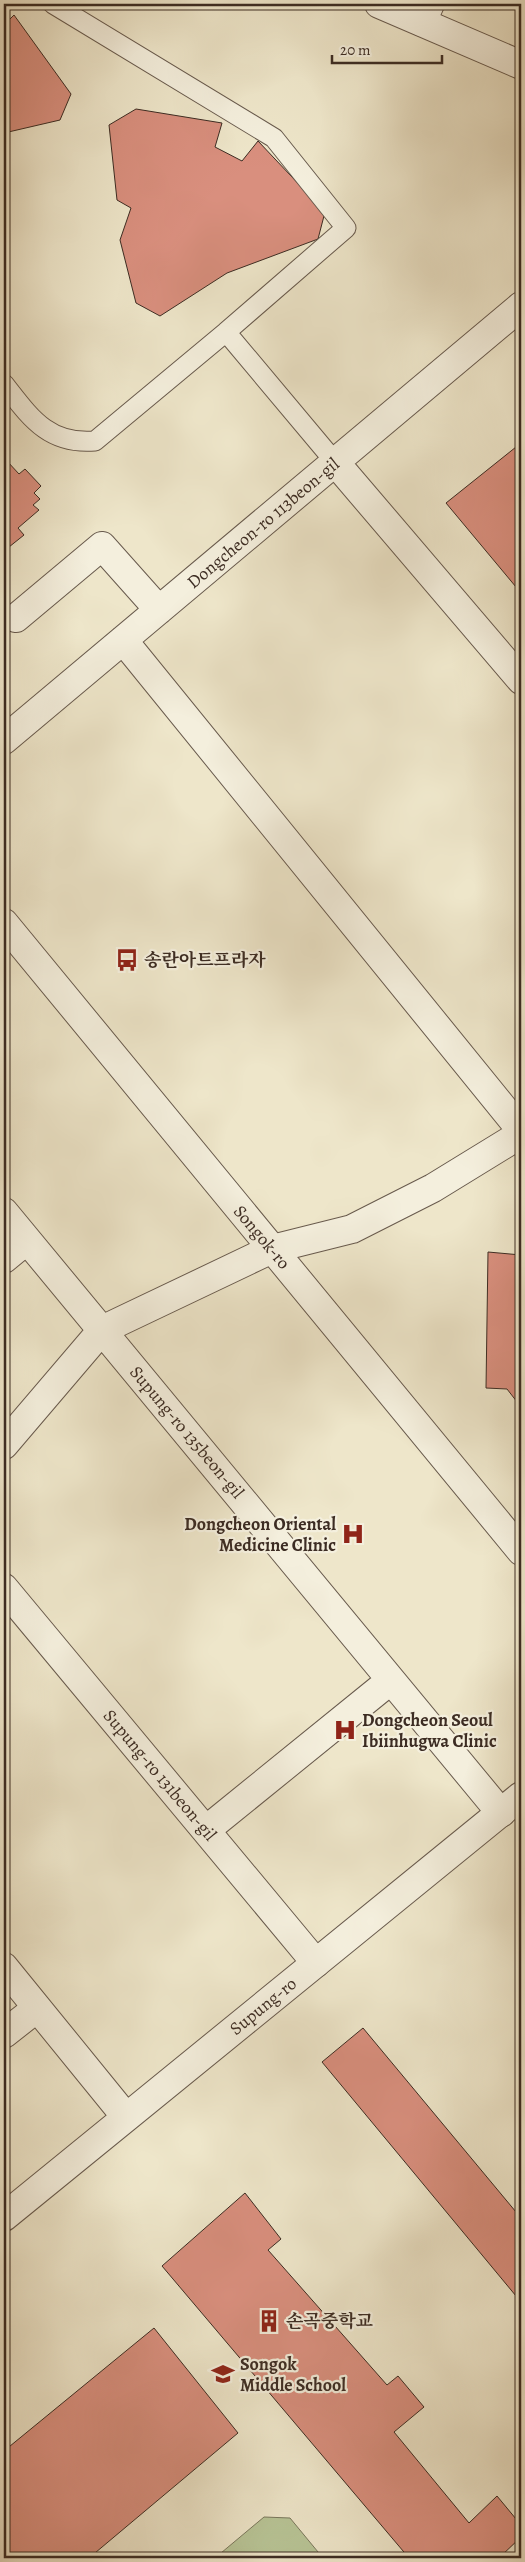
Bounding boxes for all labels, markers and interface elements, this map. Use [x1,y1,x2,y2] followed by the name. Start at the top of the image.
[332,32,442,64] scale bar
[340,40,371,60] text: 20 m
[182,452,345,594] street label: Dongcheon-ro 113beon-gil
[114,947,140,973] bus stop icon: 송란아트프라자
[144,948,266,972] place label: 송란아트프라자
[228,1200,296,1274] street label: Songok-ro
[124,1361,250,1504] street label: Supung-ro 135beon-gil
[184,1512,336,1557] place label: Dongcheon Oriental Medicine Clinic
[340,1521,366,1547] hospital icon: Dongcheon Oriental Medicine Clinic
[98,1704,222,1846] street label: Supung-ro 131beon-gil
[362,1708,497,1753] place label: Dongcheon Seoul Ibiinhugwa Clinic
[332,1717,358,1743] hospital icon: Dongcheon Seoul Ibiinhugwa Clinic
[224,1972,302,2040] street label: Supung-ro
[256,2308,282,2334] building icon: 손곡중학교
[286,2309,374,2333] place label: 손곡중학교
[240,2352,346,2397] place label: Songok Middle School
[210,2361,236,2387] school or university icon: Songok Middle School

